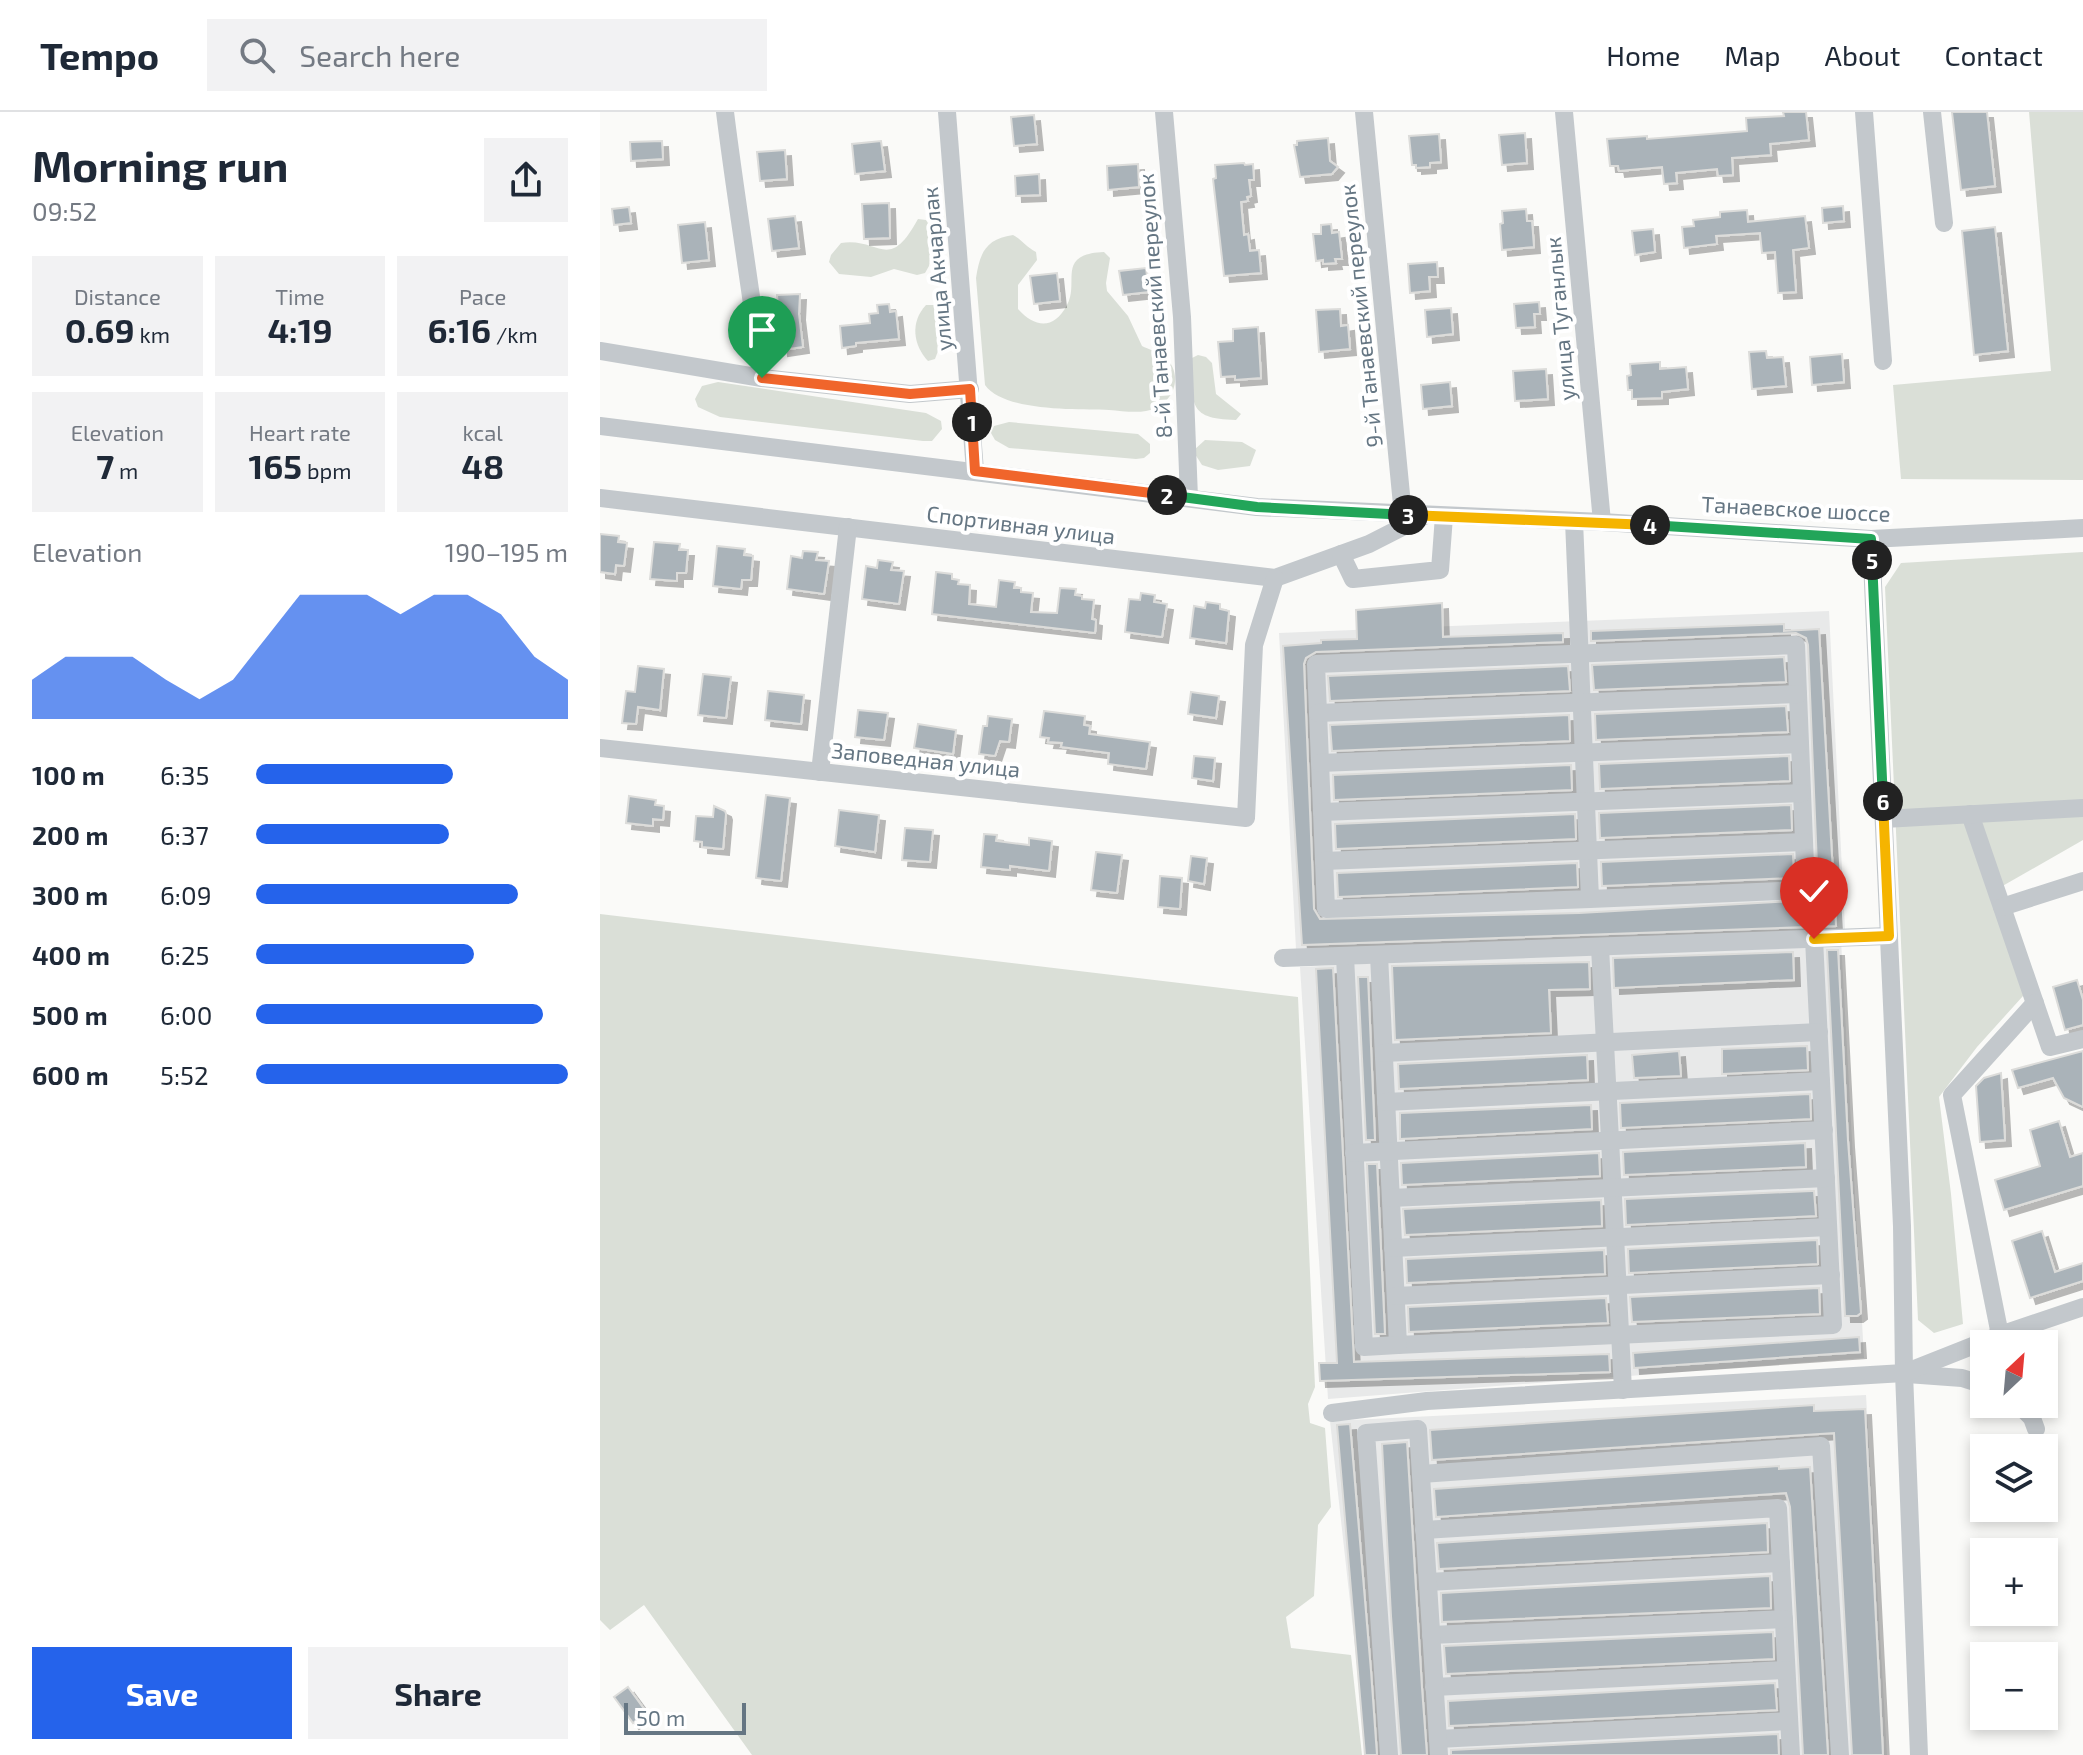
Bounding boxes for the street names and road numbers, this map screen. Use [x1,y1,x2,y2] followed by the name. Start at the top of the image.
[1132,173,1177,439] street label: 8-й Танаевский переулок
[1333,183,1388,449] street label: 9-й Танаевский переулок
[916,185,957,352] street label: улица Акчарлак
[1539,236,1580,402] street label: улица Туганлык
[1701,490,1891,526] street label: Танаевское шоссе
[925,500,1117,549] street label: Спортивная улица
[830,736,1022,783] street label: Заповедная улица

